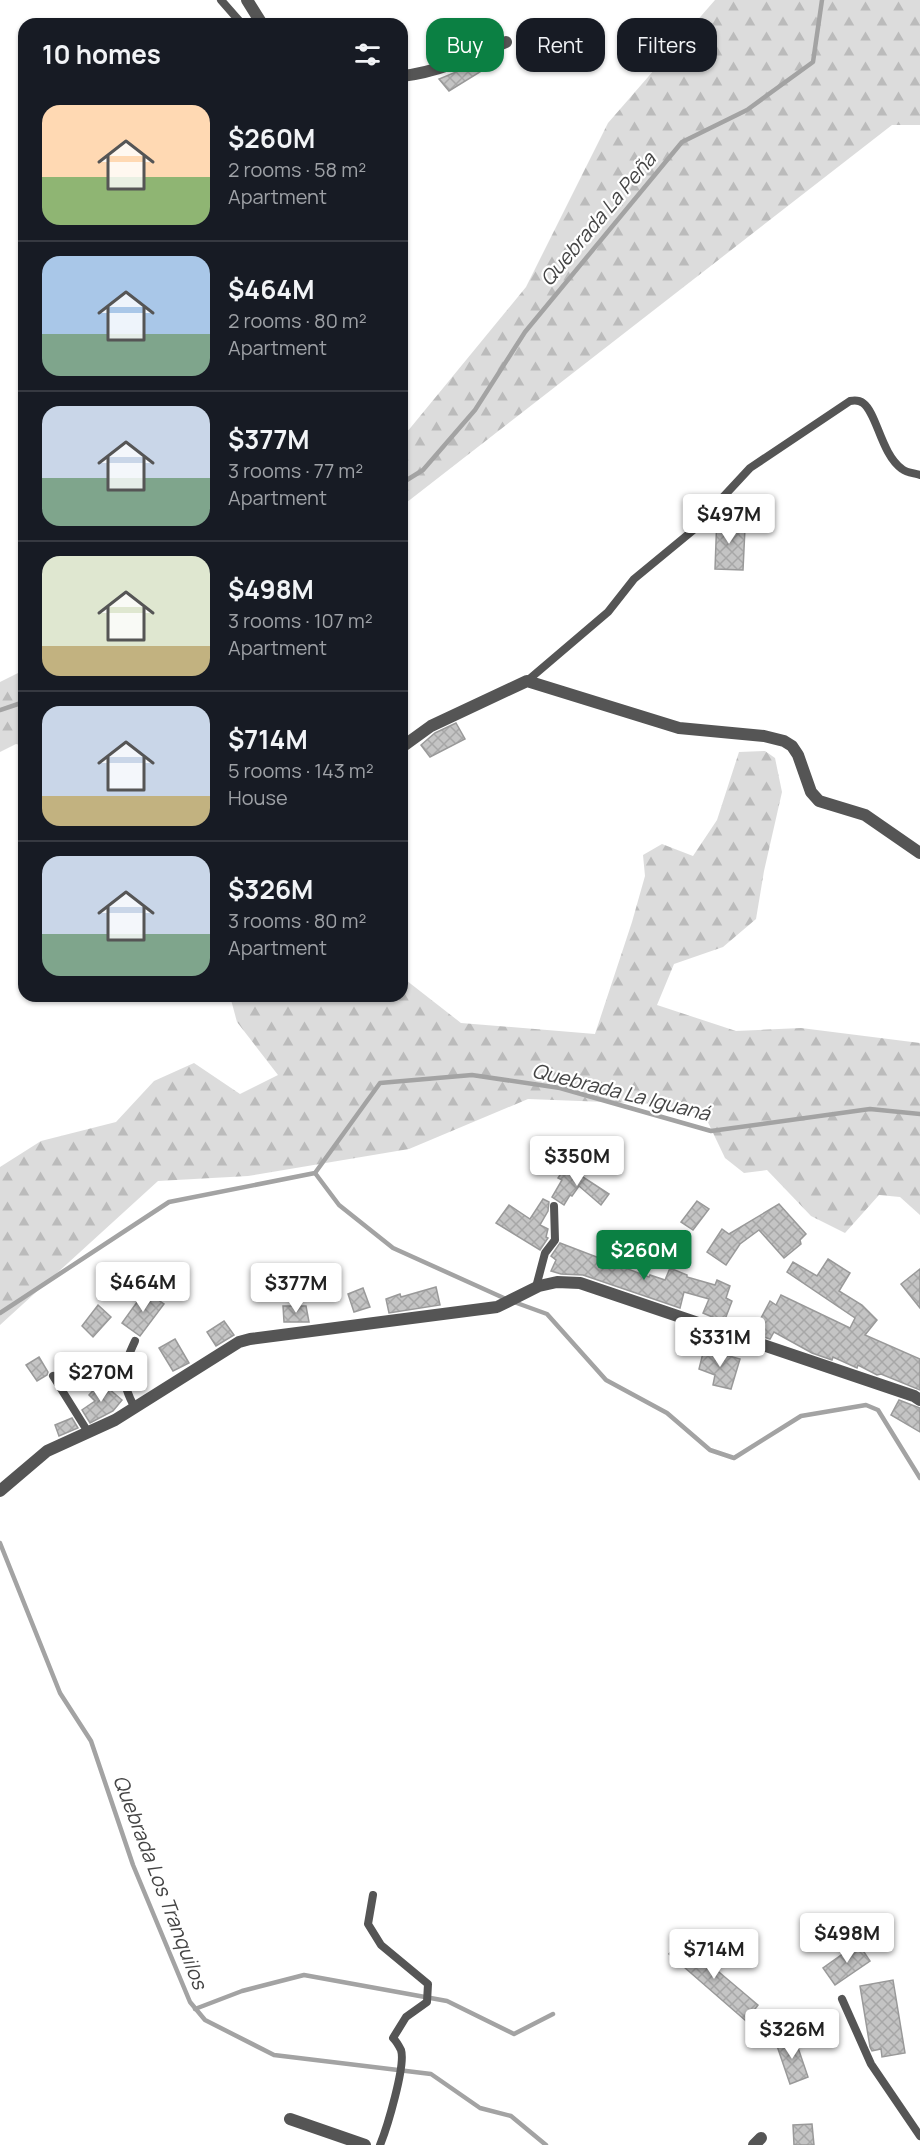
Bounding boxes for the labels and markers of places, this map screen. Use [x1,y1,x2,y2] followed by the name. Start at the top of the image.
[687,494,771,545] pin: $497M
[535,1136,619,1187] pin: $350M
[602,1230,686,1281] pin: $260M
[101,1262,185,1313] pin: $464M
[254,1263,338,1314] pin: $377M
[678,1317,762,1368] pin: $331M
[59,1352,143,1403] pin: $270M
[805,1913,889,1964] pin: $498M
[672,1929,756,1980] pin: $714M
[750,2009,834,2060] pin: $326M

